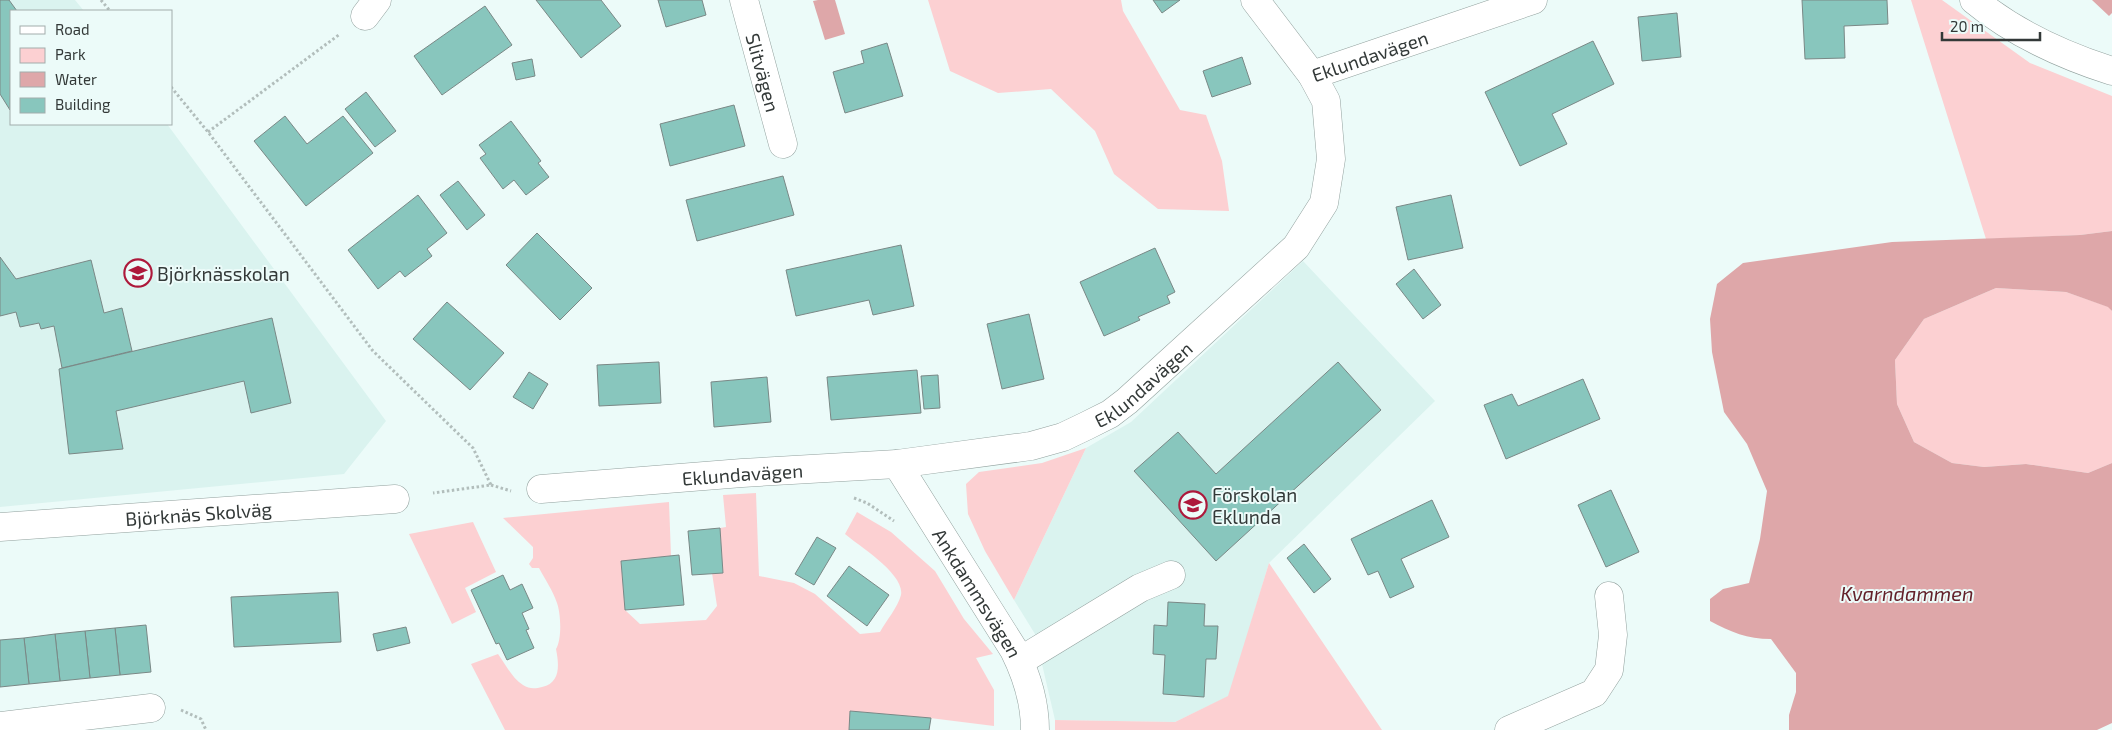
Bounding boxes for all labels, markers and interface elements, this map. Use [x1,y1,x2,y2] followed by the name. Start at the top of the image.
[10,10,172,125] legend
[1942,10,2040,42] scale bar
[1950,17,1984,35] text: 20 m
[55,20,90,38] text: Road
[1309,25,1431,86] street label: Eklundavägen
[742,31,785,114] street label: Slitvägen
[55,45,86,63] text: Park
[55,70,97,88] text: Water
[55,95,111,113] text: Building
[123,258,153,288] school or university icon: Björknässkolan
[157,262,290,285] place label: Björknässkolan
[1090,336,1197,432] street label: Eklundavägen
[681,458,804,489] street label: Eklundavägen
[1212,483,1297,528] place label: Förskolan Eklunda
[1178,490,1208,520] school or university icon: Förskolan Eklunda
[124,496,273,530] street label: Björknäs Skolväg
[929,524,1027,661] street label: Ankdammsvägen
[1840,581,1974,605] water label: Kvarndammen

